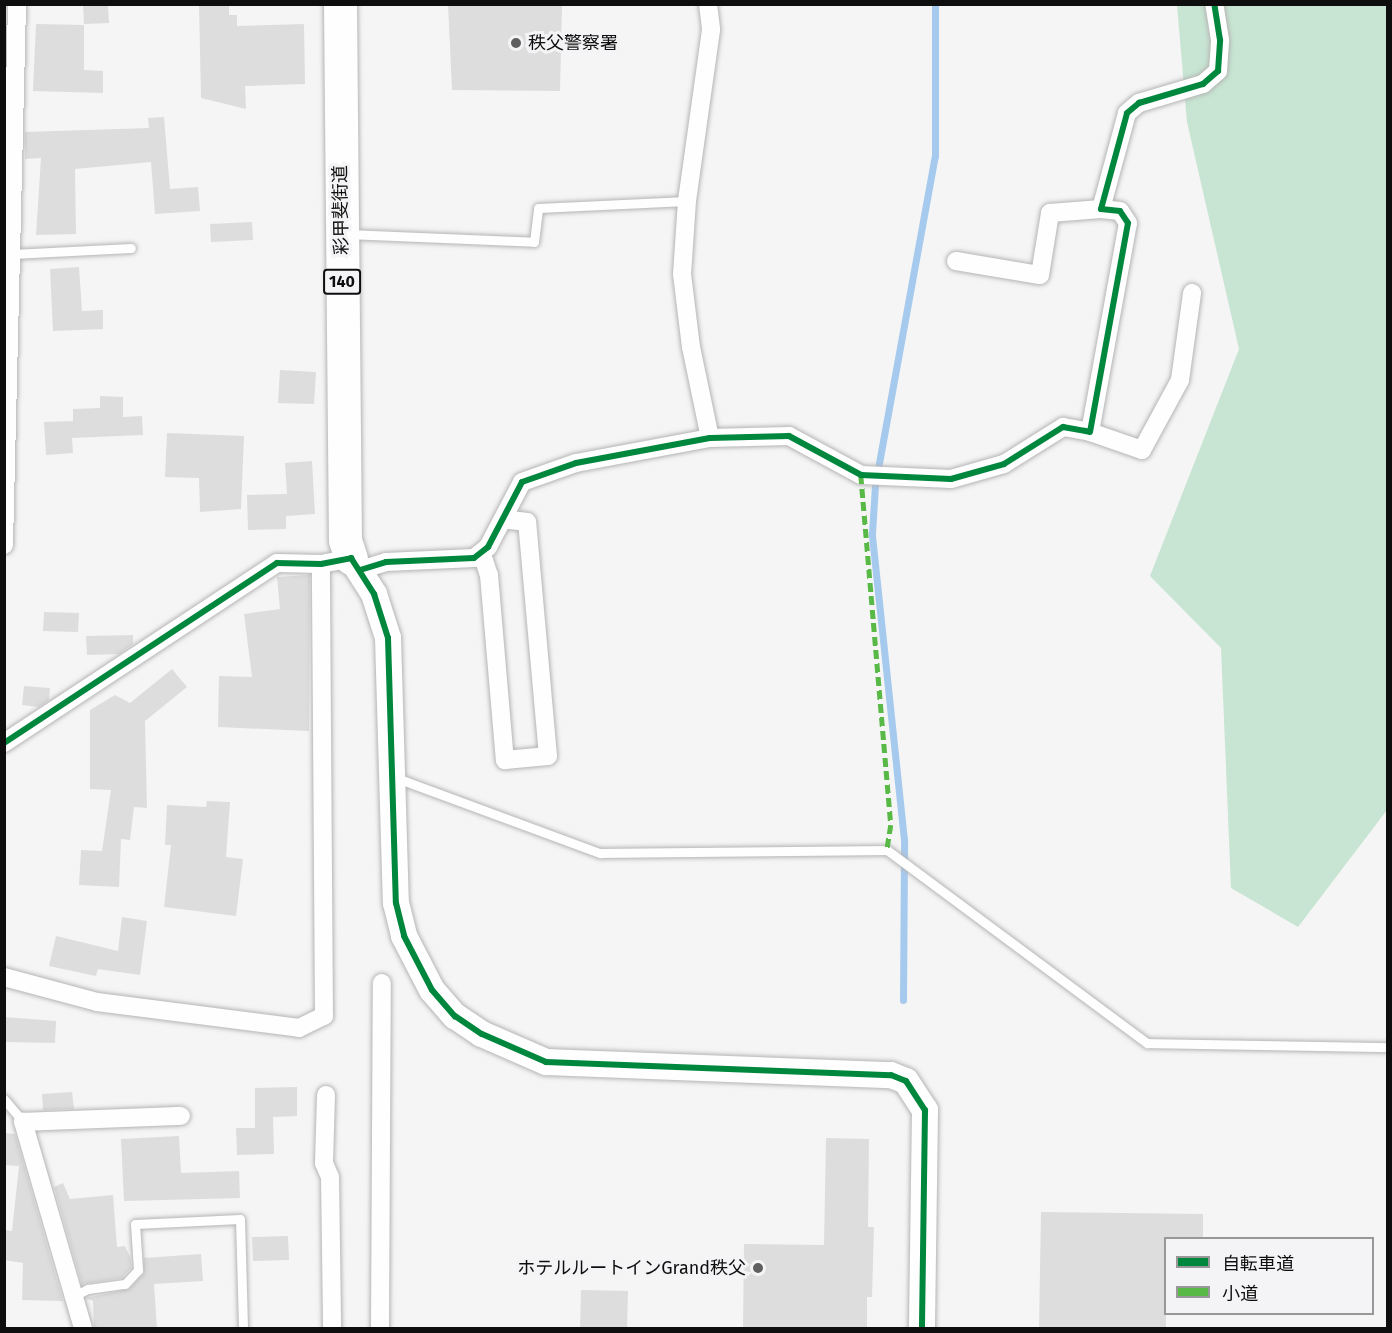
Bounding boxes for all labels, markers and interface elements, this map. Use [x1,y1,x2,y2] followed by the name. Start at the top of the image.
[528,32,618,54] place label: 秩父警察署
[509,36,523,50] marker: 秩父警察署
[329,165,353,255] street label: 彩甲斐街道
[322,269,362,295] road number: 140
[1164,1237,1374,1315] legend
[1222,1253,1294,1275] text: 自転車道
[517,1257,746,1279] place label: ホテルルートインGrand秩父
[751,1261,765,1275] marker: ホテルルートインGrand秩父
[1222,1283,1258,1305] text: 小道

